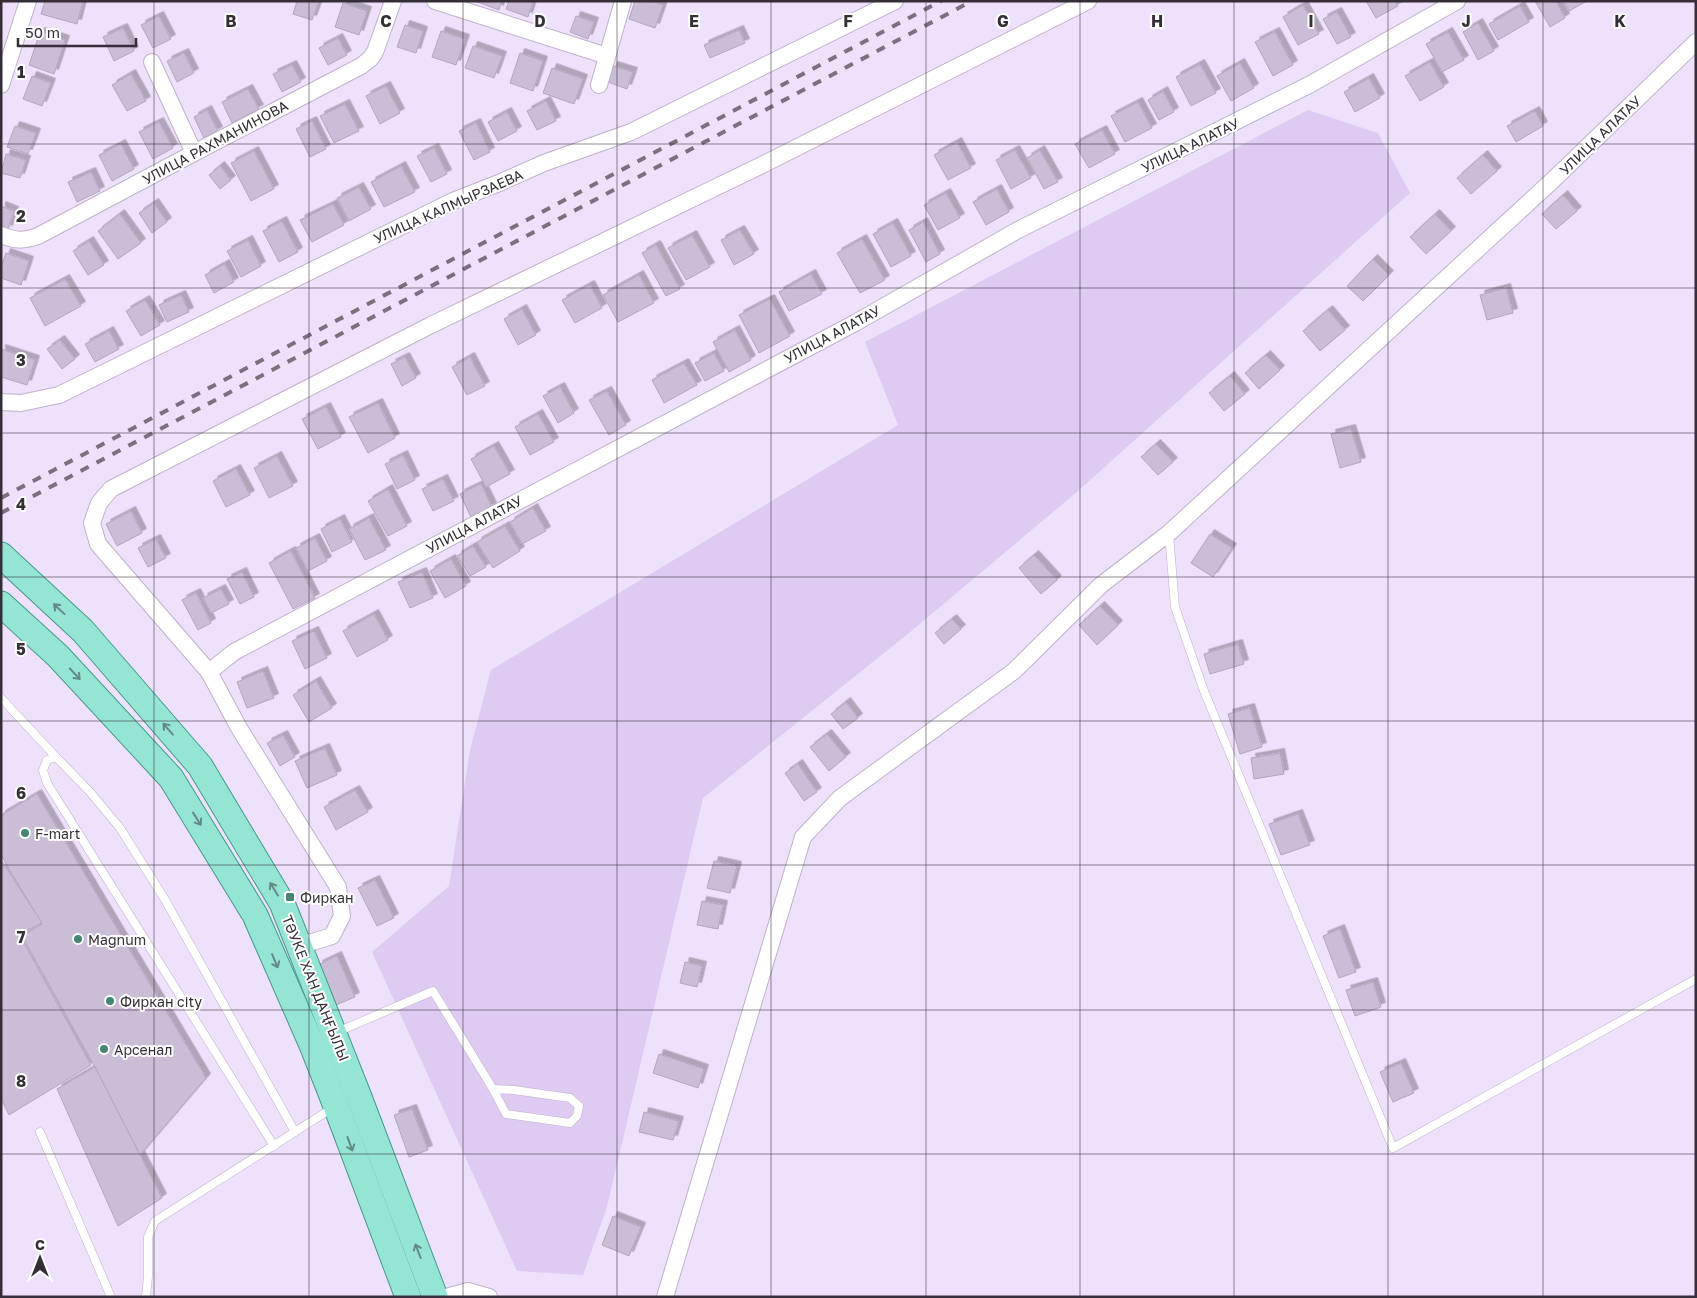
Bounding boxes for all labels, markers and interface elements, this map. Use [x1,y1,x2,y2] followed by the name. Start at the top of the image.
[225,11,237,31] text: B
[380,11,392,31] text: C
[534,11,546,31] text: D
[689,11,699,31] text: E
[843,11,853,31] text: F
[997,11,1009,31] text: G
[1151,11,1163,31] text: H
[1308,11,1314,31] text: I
[1461,11,1471,31] text: J
[1614,11,1626,31] text: K
[18,15,135,47] scale bar
[25,23,60,41] text: 50 m
[17,62,25,82] text: 1
[1556,91,1645,178] street label: УЛИЦА АЛАТАУ
[139,96,291,188] street label: УЛИЦА РАХМАНИНОВА
[1138,114,1242,176] street label: УЛИЦА АЛАТАУ
[371,165,526,247] street label: УЛИЦА КАЛМЫРЗАЕВА
[16,206,26,226] text: 2
[781,301,884,367] street label: УЛИЦА АЛАТАУ
[16,350,26,370] text: 3
[423,491,526,557] street label: УЛИЦА АЛАТАУ
[16,494,26,514] text: 4
[53,603,66,615] one-way arrow
[16,639,26,659] text: 5
[69,668,81,680] one-way arrow
[162,723,174,736] one-way arrow
[16,783,26,803] text: 6
[192,812,202,826] one-way arrow
[35,825,80,842] place label: F-mart
[19,827,31,839] marker: F-mart
[268,883,278,897] one-way arrow
[300,889,354,906] place label: Фиркан
[284,891,296,903] marker: Фиркан
[279,913,353,1063] street label: ТӘУКЕ ХАН ДАҢҒЫЛЫ
[17,927,26,947] text: 7
[88,931,146,948] place label: Magnum
[72,933,84,945] marker: Magnum
[271,953,281,968] one-way arrow
[120,993,202,1010] place label: Фиркан city
[104,995,116,1007] marker: Фиркан city
[114,1041,172,1058] place label: Арсенал
[98,1043,110,1055] marker: Арсенал
[16,1071,26,1091] text: 8
[346,1136,355,1151] one-way arrow
[15,1233,65,1283] north arrow
[35,1236,45,1253] text: С
[413,1244,422,1259] one-way arrow

